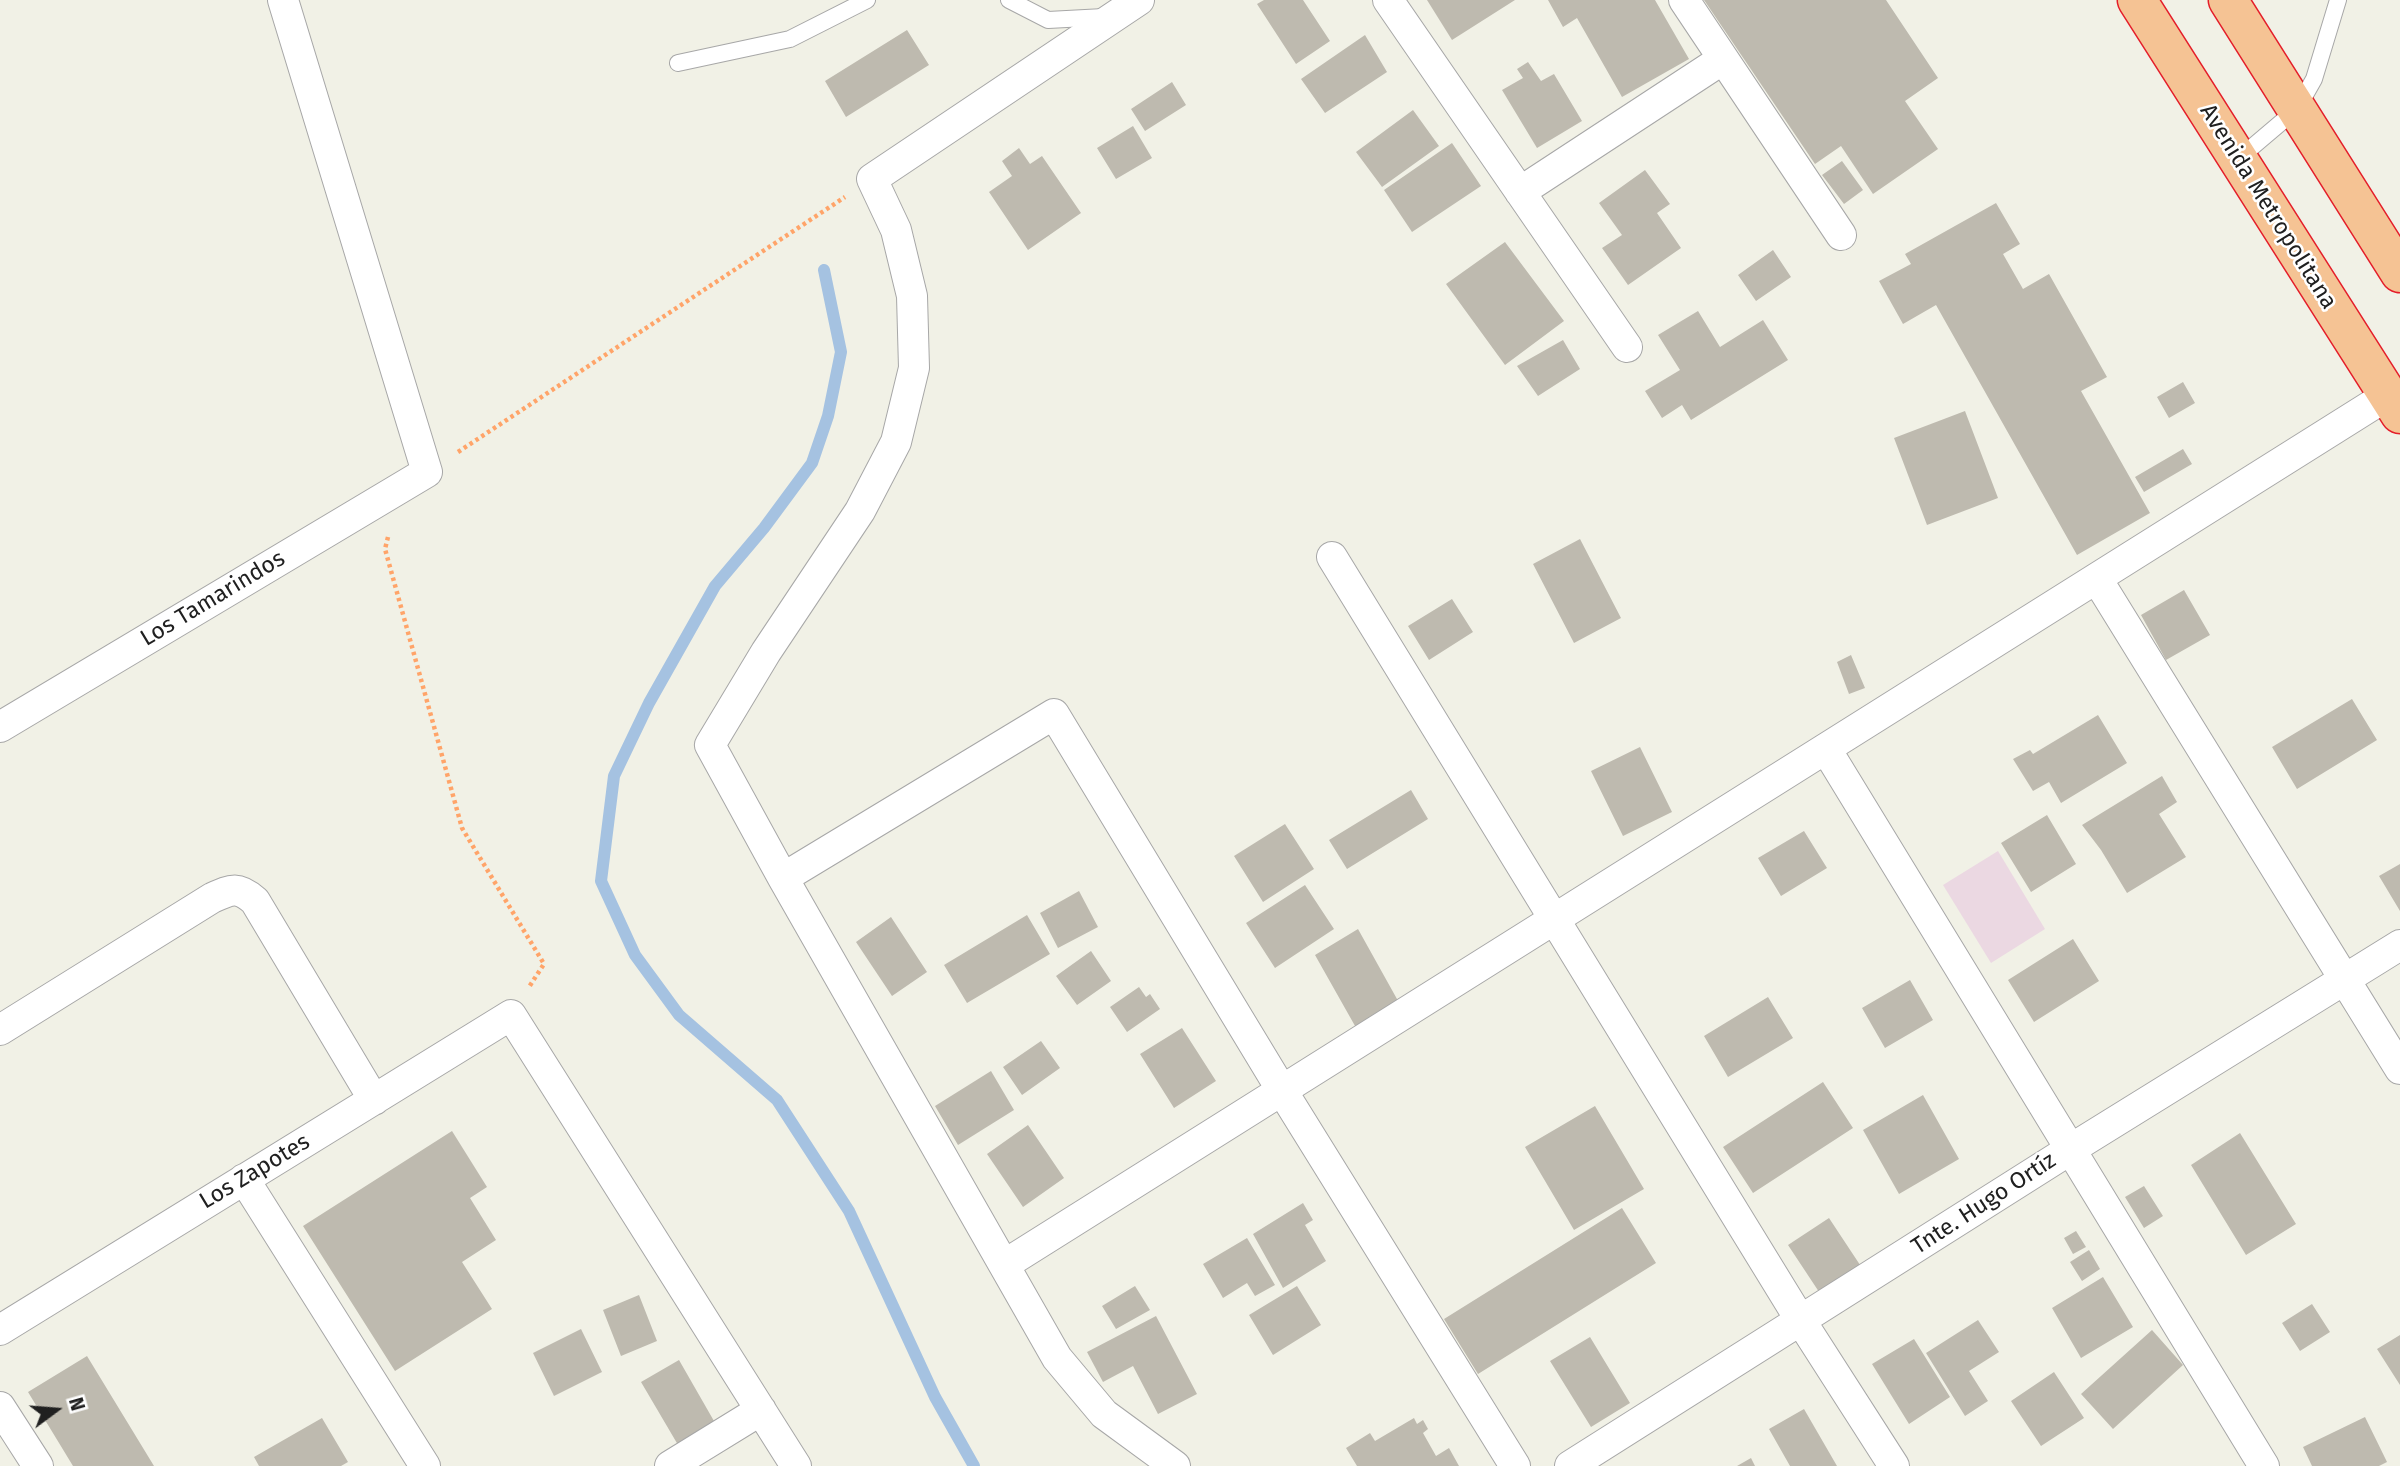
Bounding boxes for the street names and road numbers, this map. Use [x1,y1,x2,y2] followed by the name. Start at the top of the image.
[2194,99,2342,315] street label: Avenida Metropolitana
[136,545,290,653] street label: Los Tamarindos
[195,1128,315,1216] street label: Los Zapotes
[1907,1147,2061,1261] street label: Tnte. Hugo Ortíz

